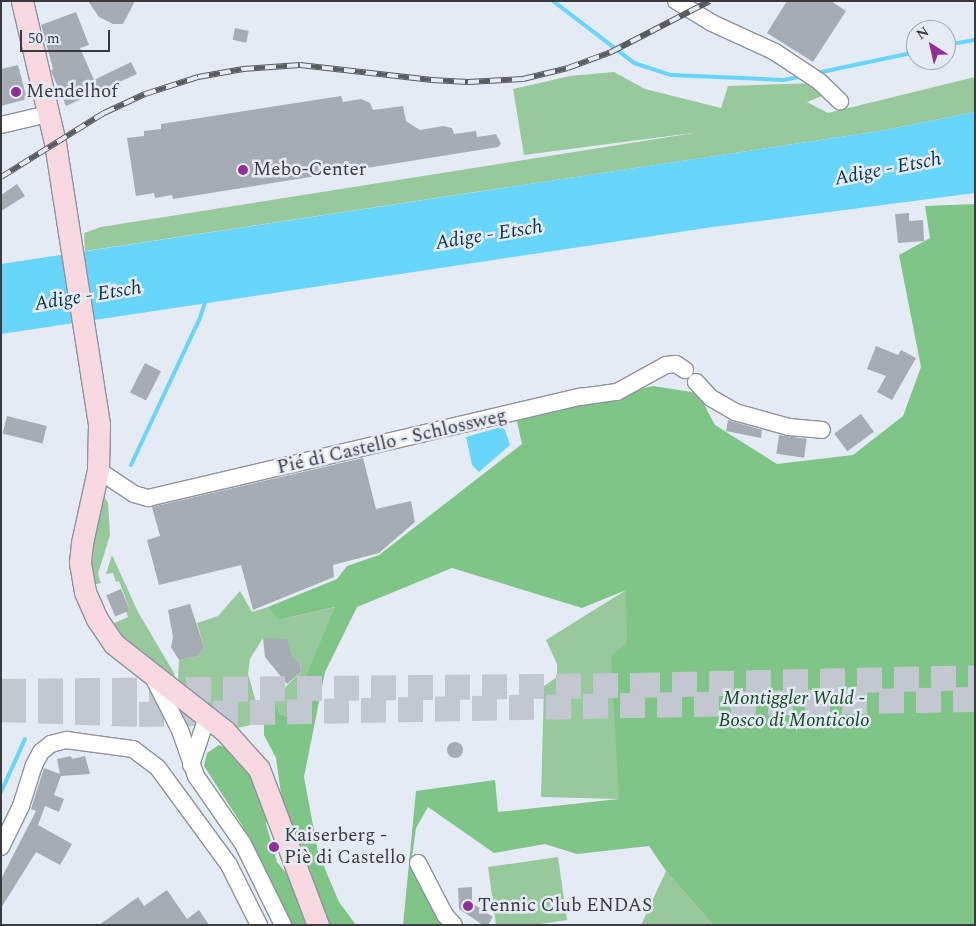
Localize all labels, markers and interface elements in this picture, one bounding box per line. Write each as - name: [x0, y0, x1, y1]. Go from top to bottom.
- scale bar: [22, 20, 112, 52]
- north arrow: [906, 20, 956, 70]
- text: N: [912, 21, 933, 45]
- text: 50 m: [28, 27, 60, 50]
- place label: Mendelhof: [26, 81, 118, 103]
- marker: Mendelhof: [10, 86, 22, 98]
- water label: Adige - Etsch: [833, 147, 943, 191]
- place label: Mebo-Center: [253, 159, 366, 181]
- marker: Mebo-Center: [237, 164, 249, 176]
- water label: Adige - Etsch: [434, 215, 544, 255]
- water label: Adige - Etsch: [33, 276, 143, 316]
- street label: Pié di Castello - Schlossweg: [275, 404, 509, 480]
- park label: Montiggler Wald - Bosco di Monticolo: [718, 688, 870, 732]
- place label: Kaiserberg - Piè di Castello: [284, 825, 406, 869]
- marker: Kaiserberg - Piè di Castello: [268, 841, 280, 853]
- place label: Tennic Club ENDAS: [478, 895, 652, 917]
- marker: Tennic Club ENDAS: [462, 900, 474, 912]

